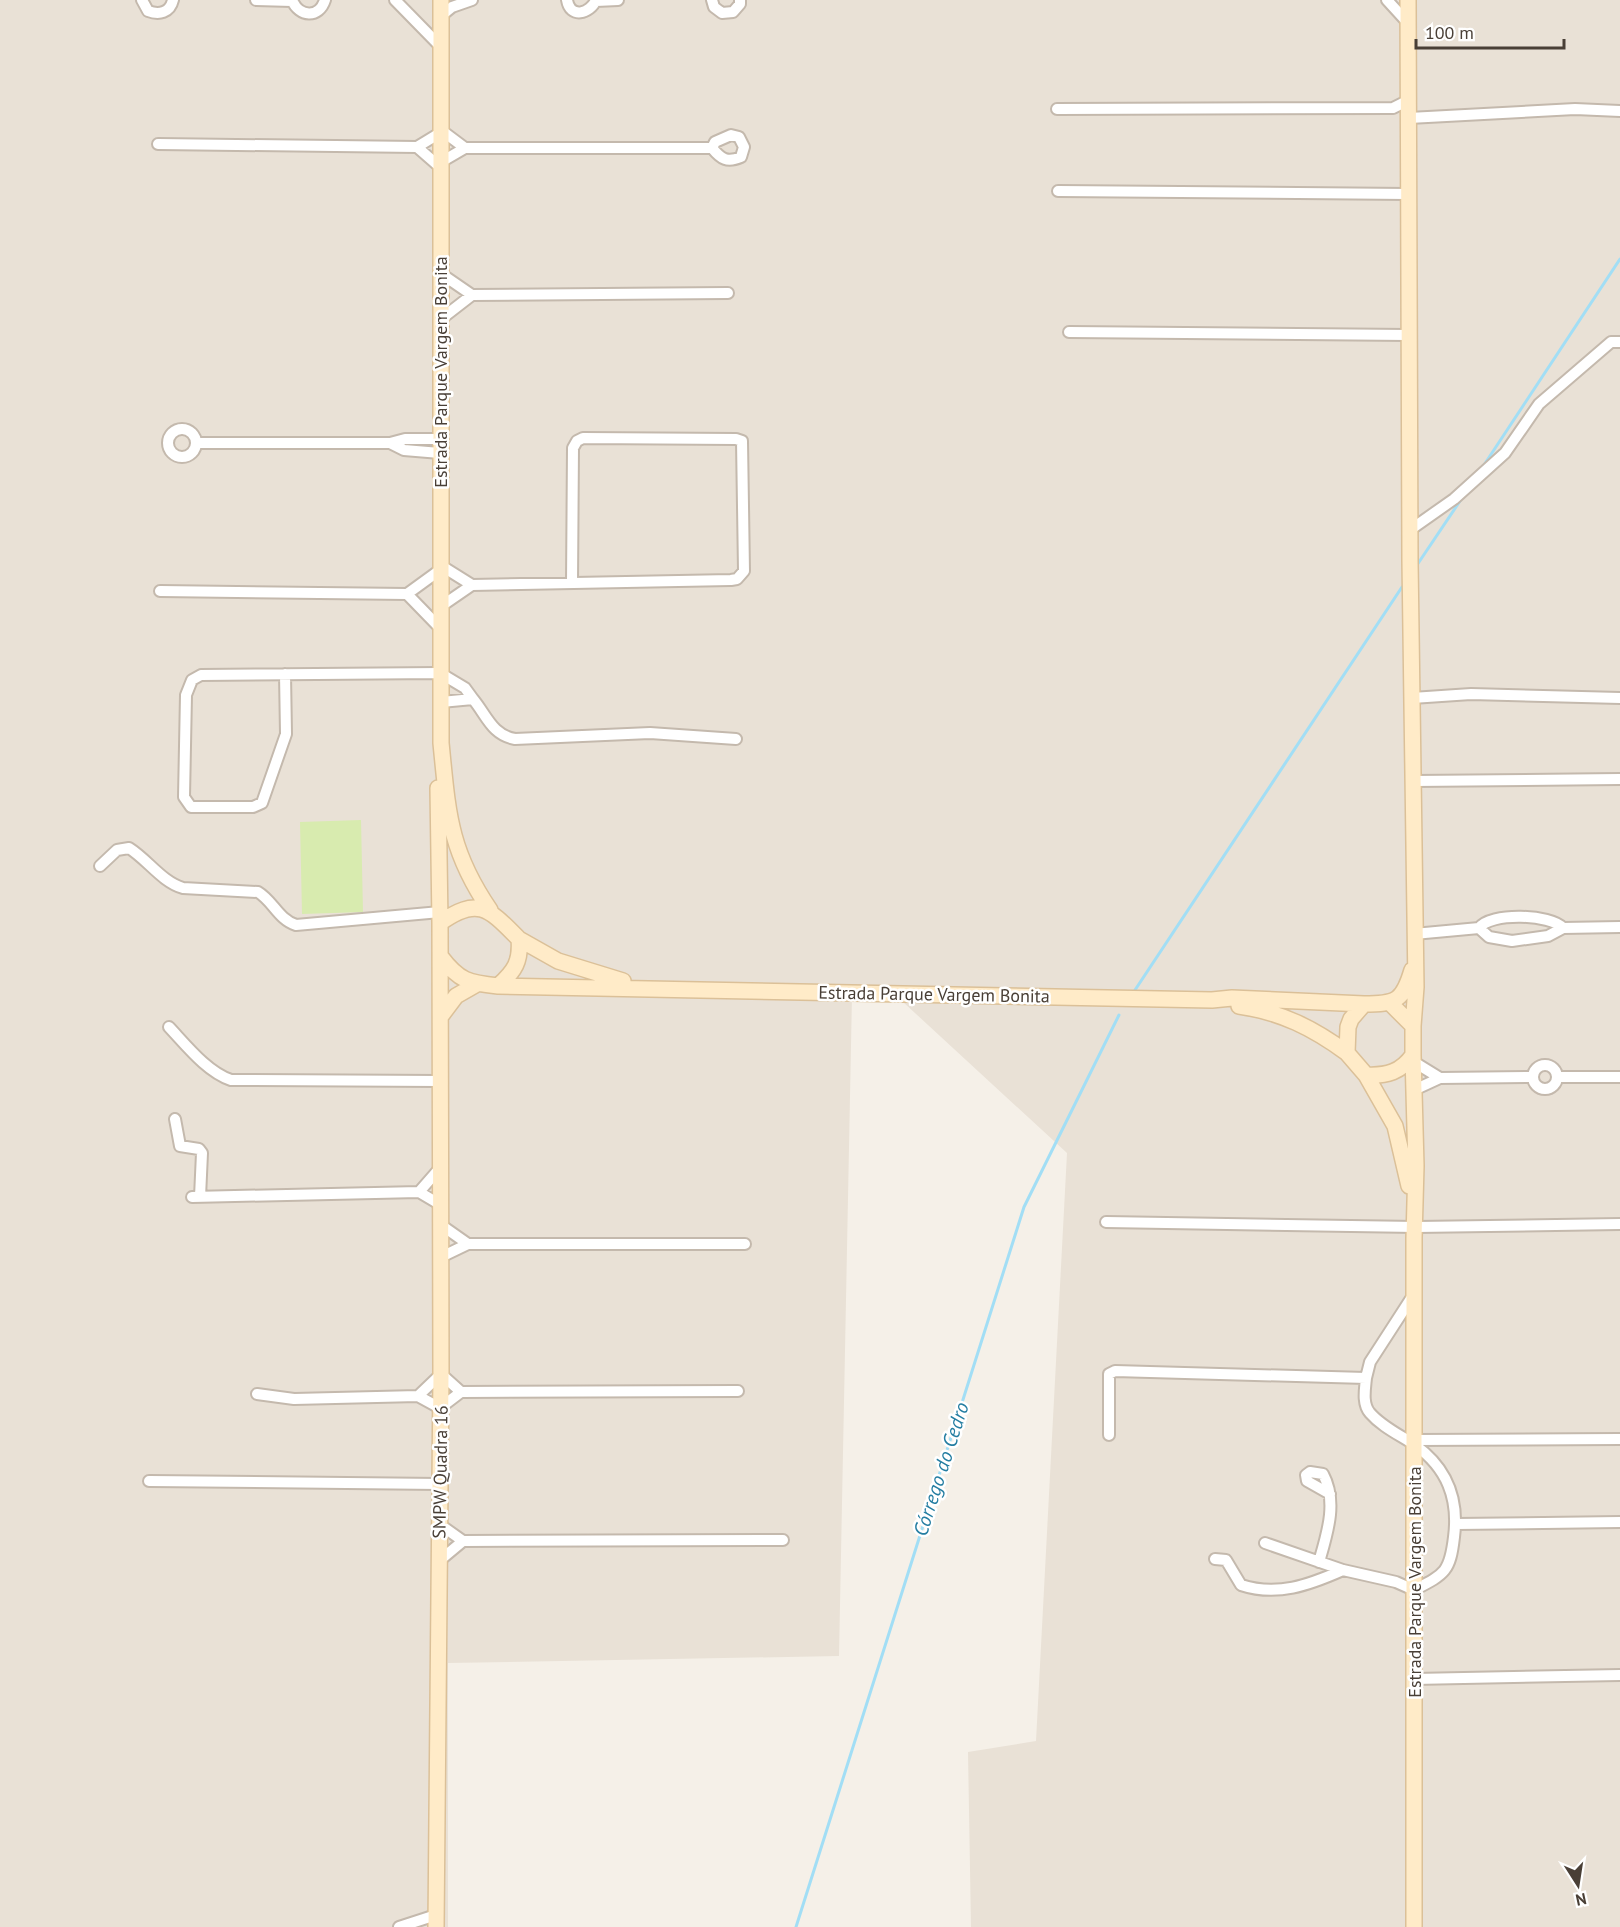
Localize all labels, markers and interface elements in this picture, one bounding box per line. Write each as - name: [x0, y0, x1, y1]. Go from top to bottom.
- scale bar: [1416, 12, 1564, 50]
- text: 100 m: [1425, 21, 1474, 44]
- street label: Estrada Parque Vargem Bonita: [429, 256, 452, 488]
- street label: Estrada Parque Vargem Bonita: [818, 980, 1050, 1008]
- water label: Córrego do Cedro: [907, 1399, 975, 1539]
- street label: SMPW Quadra 16: [427, 1405, 453, 1539]
- street label: Estrada Parque Vargem Bonita: [1403, 1466, 1426, 1698]
- north arrow: [1548, 1855, 1608, 1915]
- text: N: [1574, 1889, 1588, 1911]

